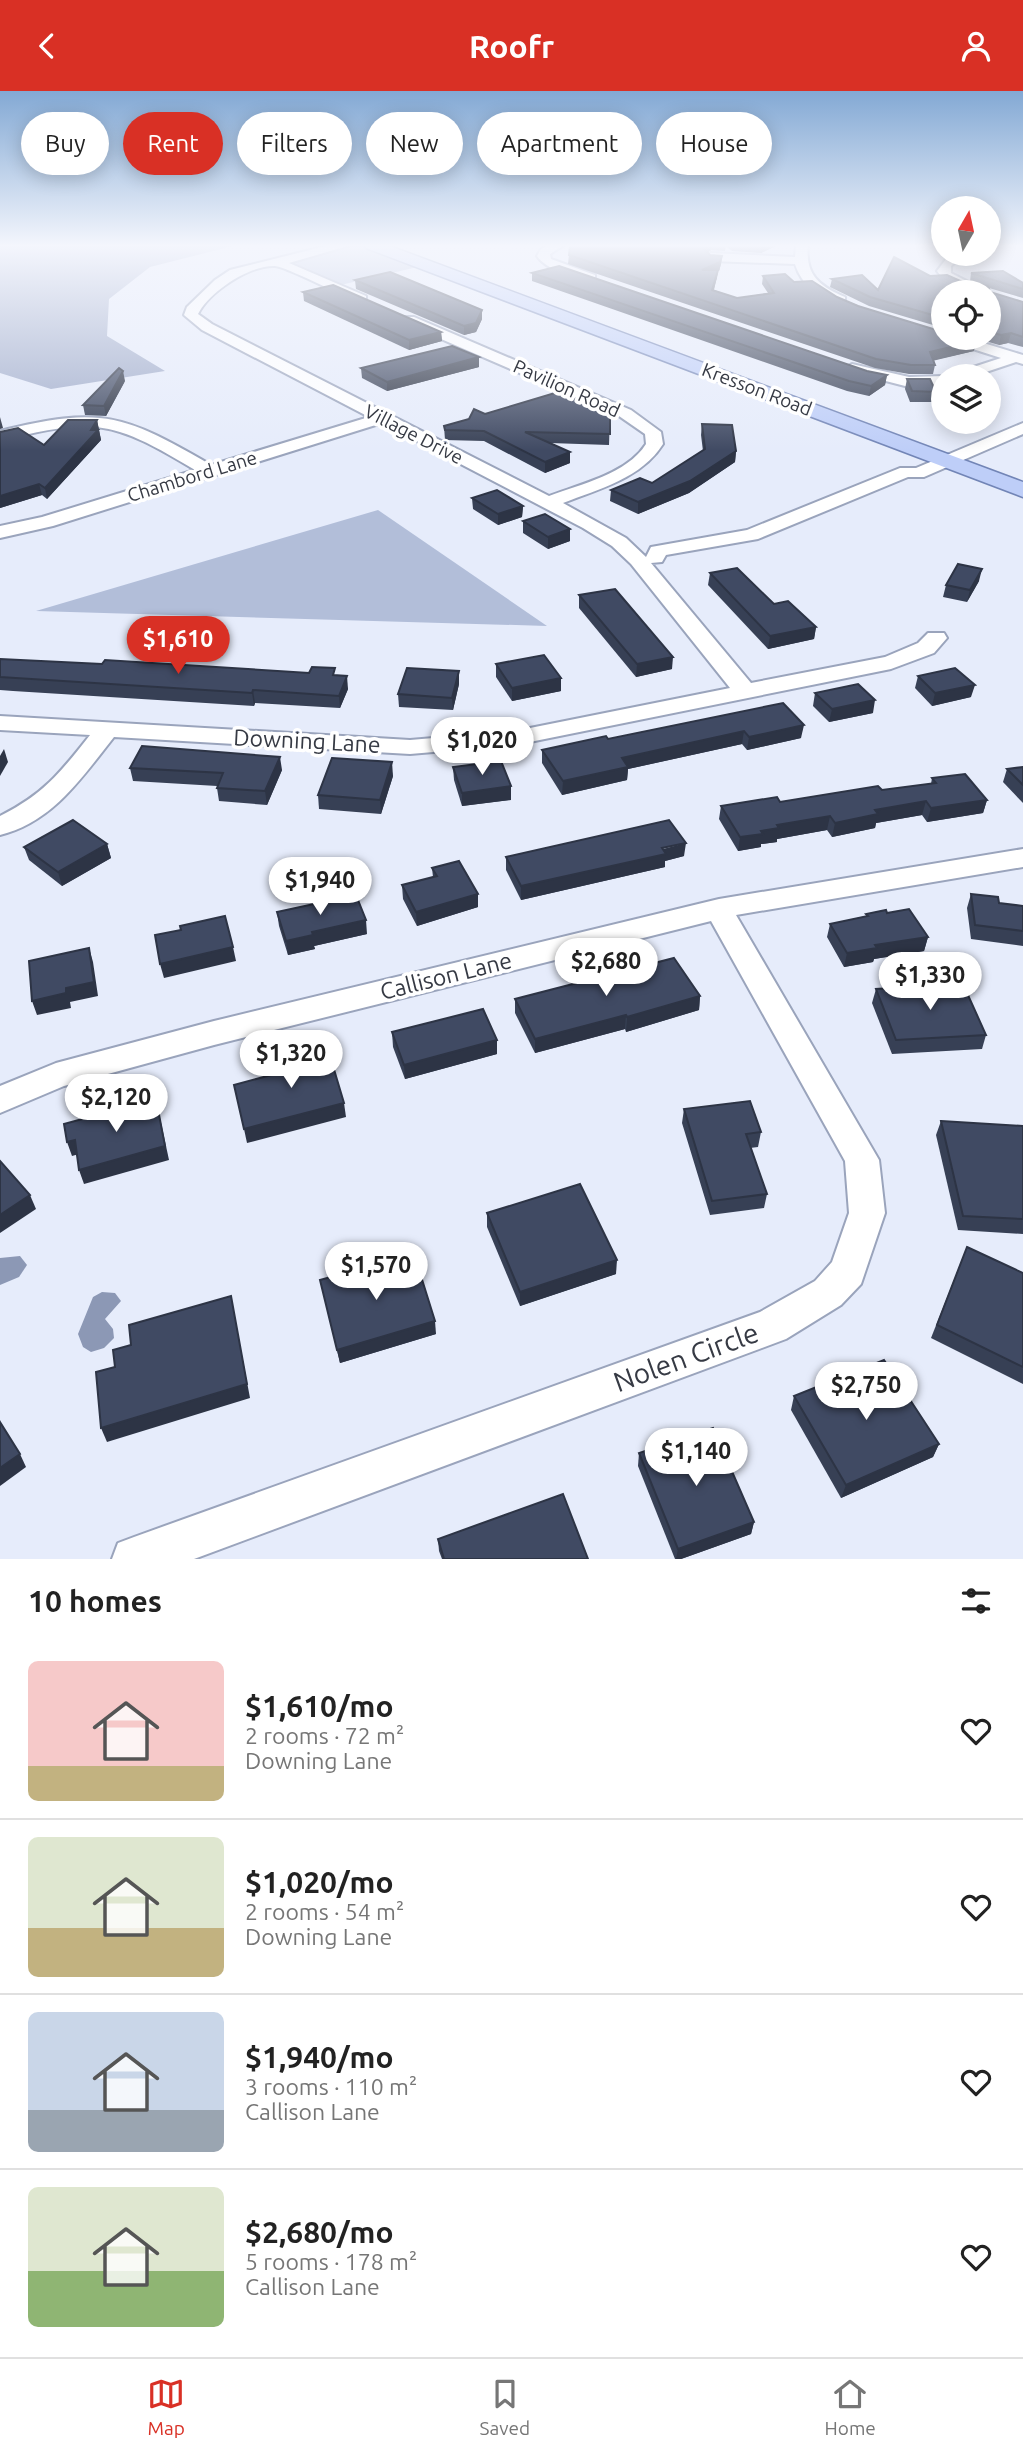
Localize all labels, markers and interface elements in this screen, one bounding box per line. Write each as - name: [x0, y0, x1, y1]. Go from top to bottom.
- icon: back: [28, 27, 66, 65]
- icon: person: [957, 27, 995, 65]
- text: Roofr: [469, 28, 554, 64]
- chip: Buy: [21, 112, 109, 175]
- chip: Rent: [123, 112, 223, 175]
- chip: Filters: [237, 112, 352, 175]
- chip: New: [366, 112, 463, 175]
- chip: Apartment: [477, 112, 642, 175]
- chip: House: [656, 112, 772, 175]
- north arrow: [931, 196, 1001, 266]
- map controls: [931, 196, 1001, 434]
- button: locate: [931, 280, 1001, 350]
- street label: Pavilion Road: [510, 355, 624, 421]
- street label: Kresson Road: [699, 358, 815, 420]
- button: layers: [931, 364, 1001, 434]
- street label: Village Drive: [361, 400, 467, 468]
- street label: Chambord Lane: [125, 446, 259, 506]
- pin: $1,610: [121, 617, 235, 676]
- text: $1,610: [143, 626, 213, 651]
- pin: $1,020: [425, 717, 539, 777]
- street label: Downing Lane: [233, 724, 381, 757]
- text: $1,020: [447, 727, 517, 752]
- pin: $1,940: [263, 857, 377, 917]
- text: $1,940: [285, 867, 355, 892]
- pin: $2,680: [549, 939, 663, 998]
- street label: Callison Lane: [377, 947, 514, 1004]
- text: $2,680: [571, 948, 641, 973]
- pin: $1,330: [873, 953, 987, 1012]
- text: $1,330: [895, 962, 965, 987]
- pin: $1,320: [234, 1031, 348, 1090]
- text: $1,320: [256, 1040, 326, 1065]
- pin: $2,120: [59, 1075, 173, 1134]
- text: $2,120: [81, 1084, 151, 1109]
- pin: $1,570: [319, 1243, 433, 1302]
- text: $1,570: [341, 1252, 411, 1277]
- street label: Nolen Circle: [609, 1316, 763, 1397]
- pin: $2,750: [809, 1363, 923, 1422]
- text: $2,750: [831, 1372, 901, 1397]
- pin: $1,140: [639, 1429, 753, 1488]
- text: $1,140: [661, 1438, 731, 1463]
- icon: filters: [957, 1582, 995, 1620]
- text: 10 homes: [28, 1584, 162, 1618]
- icon: home: [84, 1689, 168, 1773]
- text: $1,610/mo: [245, 1689, 394, 1723]
- icon: heart: [957, 1712, 995, 1750]
- text: 2 rooms · 72 m²: [245, 1723, 404, 1748]
- text: Downing Lane: [245, 1748, 392, 1773]
- icon: home: [84, 1865, 168, 1949]
- text: $1,020/mo: [245, 1865, 394, 1899]
- icon: heart: [957, 1888, 995, 1926]
- text: 2 rooms · 54 m²: [245, 1899, 404, 1924]
- text: Downing Lane: [245, 1924, 392, 1949]
- icon: home: [84, 2040, 168, 2124]
- text: $1,940/mo: [245, 2040, 394, 2074]
- icon: heart: [957, 2063, 995, 2101]
- text: 3 rooms · 110 m²: [245, 2074, 417, 2099]
- text: Callison Lane: [245, 2099, 380, 2124]
- icon: home: [84, 2215, 168, 2299]
- text: $2,680/mo: [245, 2215, 394, 2249]
- icon: heart: [957, 2238, 995, 2276]
- text: 5 rooms · 178 m²: [245, 2249, 417, 2274]
- text: Callison Lane: [245, 2274, 380, 2299]
- tab: Map: [147, 2375, 185, 2439]
- tab: Saved: [480, 2375, 530, 2439]
- tab: Home: [825, 2375, 876, 2439]

